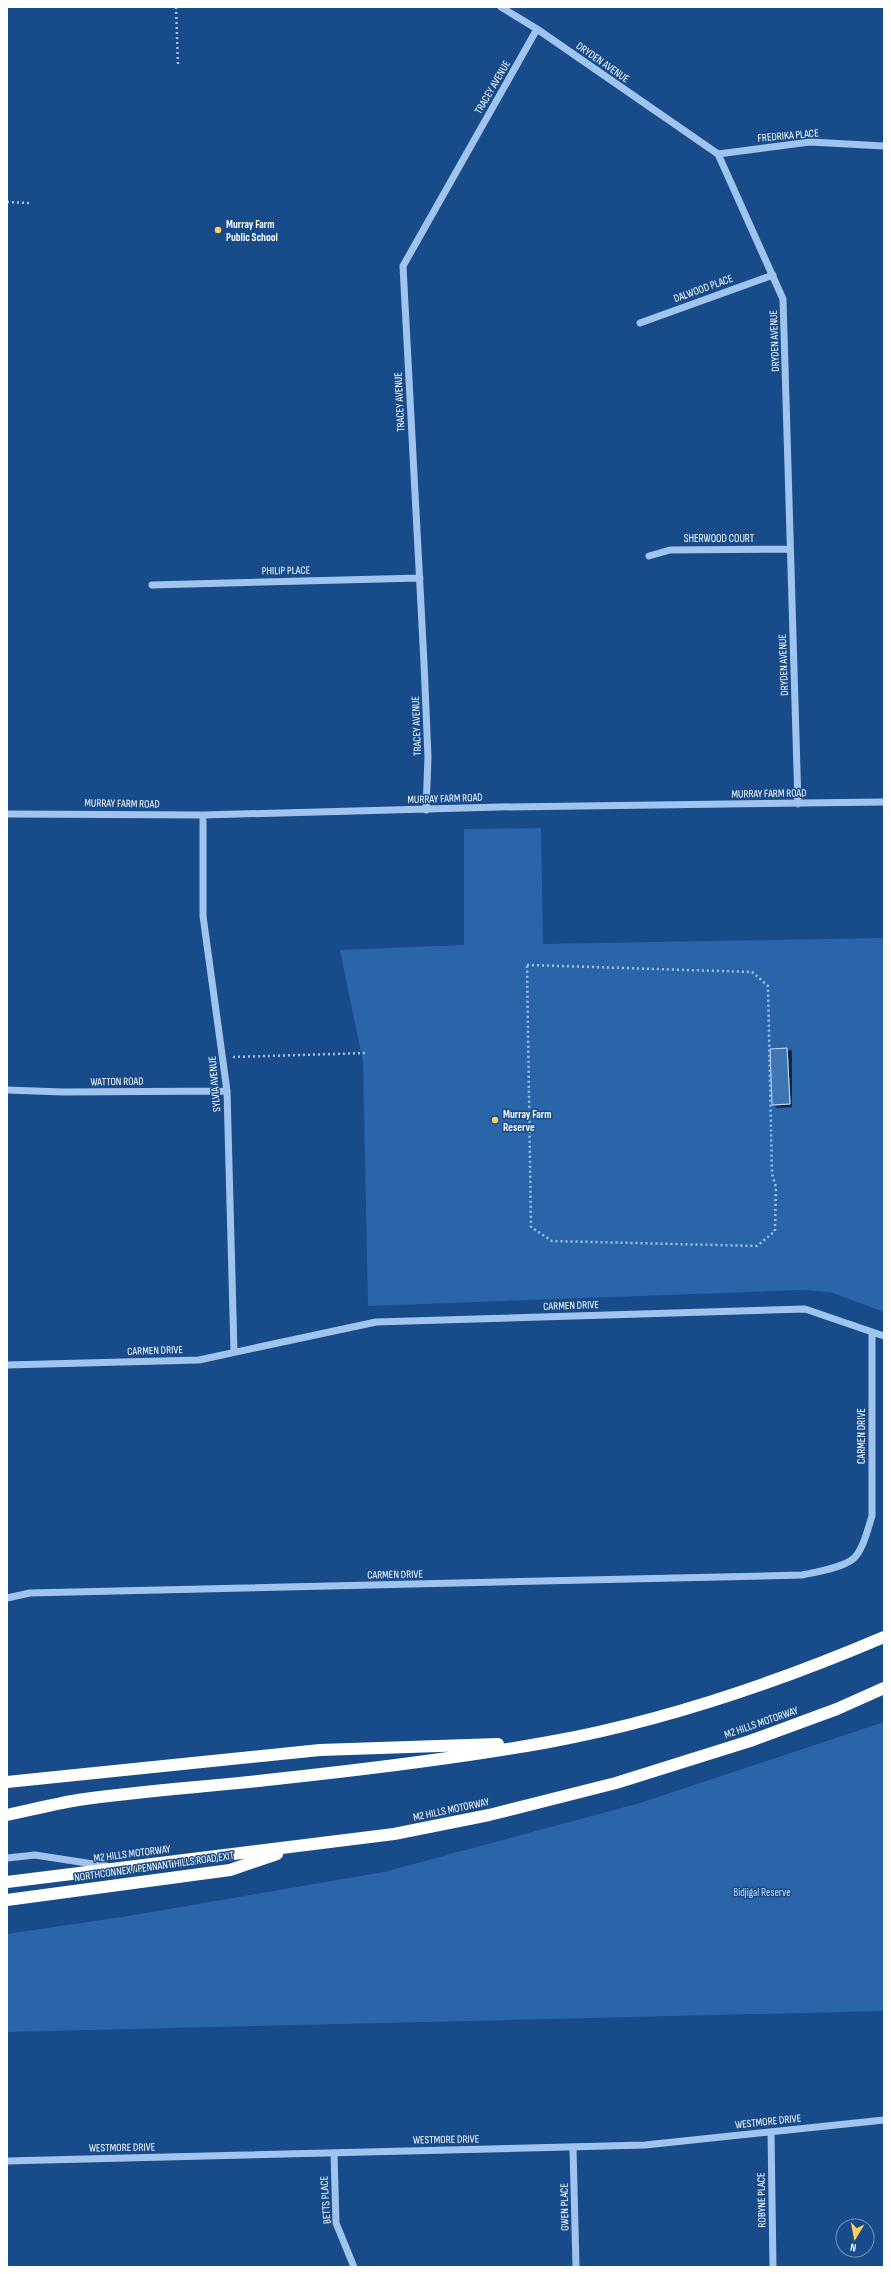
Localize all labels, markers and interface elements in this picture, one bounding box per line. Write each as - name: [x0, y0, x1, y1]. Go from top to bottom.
- street label: DRYDEN AVENUE: [574, 39, 632, 85]
- street label: TRACEY AVENUE: [472, 58, 513, 116]
- street label: FREDRIKA PLACE: [757, 126, 819, 145]
- place label: Murray Farm Public School: [226, 218, 278, 244]
- marker: Murray Farm Public School: [213, 225, 223, 235]
- street label: DALWOOD PLACE: [672, 272, 735, 305]
- street label: DRYDEN AVENUE: [767, 310, 782, 372]
- street label: TRACEY AVENUE: [391, 372, 408, 432]
- street label: SHERWOOD COURT: [684, 532, 755, 545]
- street label: PHILIP PLACE: [262, 564, 310, 577]
- street label: DRYDEN AVENUE: [776, 634, 791, 696]
- street label: TRACEY AVENUE: [409, 696, 424, 756]
- street label: MURRAY FARM ROAD: [731, 786, 807, 801]
- street label: MURRAY FARM ROAD: [407, 791, 483, 806]
- street label: MURRAY FARM ROAD: [84, 796, 160, 811]
- street label: SYLVIA AVENUE: [206, 1056, 223, 1112]
- street label: WATTON ROAD: [90, 1075, 144, 1088]
- place label: Murray Farm Reserve: [503, 1108, 552, 1134]
- marker: Murray Farm Reserve: [490, 1115, 500, 1125]
- street label: CARMEN DRIVE: [543, 1298, 599, 1313]
- street label: CARMEN DRIVE: [127, 1343, 183, 1358]
- street label: CARMEN DRIVE: [855, 1408, 868, 1464]
- street label: CARMEN DRIVE: [367, 1568, 423, 1581]
- street label: M2 HILLS MOTORWAY: [722, 1704, 800, 1741]
- street label: M2 HILLS MOTORWAY: [412, 1795, 491, 1824]
- street label: M2 HILLS MOTORWAY: [93, 1842, 172, 1865]
- street label: NORTHCONNEX / PENNANT HILLS ROAD EXIT: [73, 1849, 235, 1884]
- park label: Bidjigal Reserve: [733, 1886, 791, 1899]
- street label: WESTMORE DRIVE: [734, 2112, 802, 2131]
- street label: WESTMORE DRIVE: [413, 2132, 479, 2147]
- street label: WESTMORE DRIVE: [89, 2140, 155, 2155]
- street label: ROBYNE PLACE: [755, 2172, 768, 2228]
- street label: BETTS PLACE: [317, 2176, 334, 2224]
- street label: GWEN PLACE: [558, 2183, 571, 2231]
- north arrow: [835, 2218, 875, 2258]
- text: N: [849, 2240, 857, 2254]

